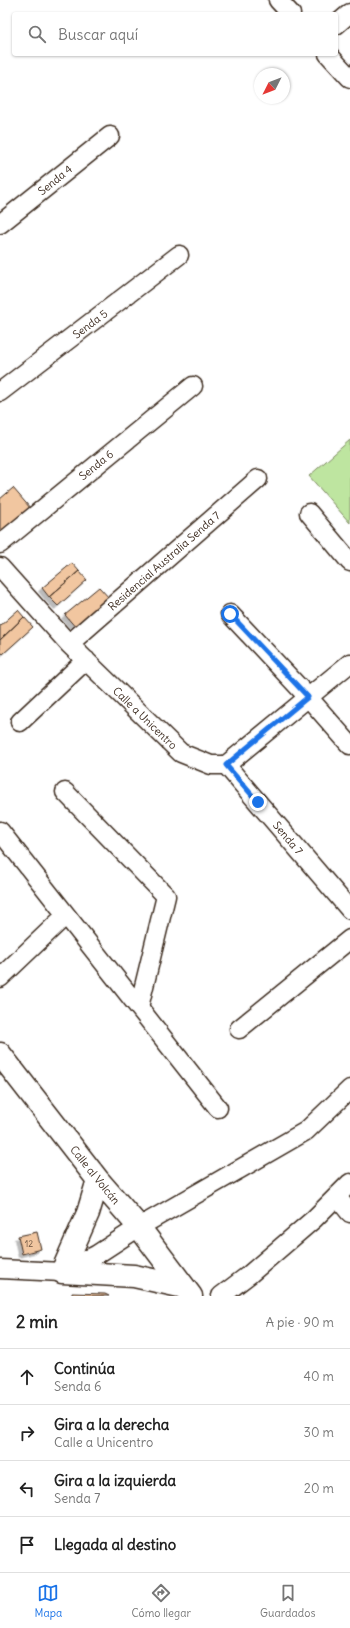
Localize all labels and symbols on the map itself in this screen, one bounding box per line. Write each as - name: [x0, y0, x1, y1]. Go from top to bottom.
- north arrow: [254, 68, 290, 104]
- street label: Senda 4: [35, 162, 75, 198]
- street label: Senda 5: [70, 306, 110, 342]
- street label: Senda 6: [76, 447, 116, 483]
- street label: Residencial Australia Senda 7: [105, 508, 223, 614]
- route start: [221, 605, 239, 623]
- street label: Calle a Unicentro: [110, 684, 180, 752]
- route end: [249, 793, 267, 811]
- street label: Senda 7: [270, 818, 306, 858]
- street label: Calle al Volcán: [67, 1143, 123, 1207]
- house number: 12: [25, 1238, 33, 1249]

